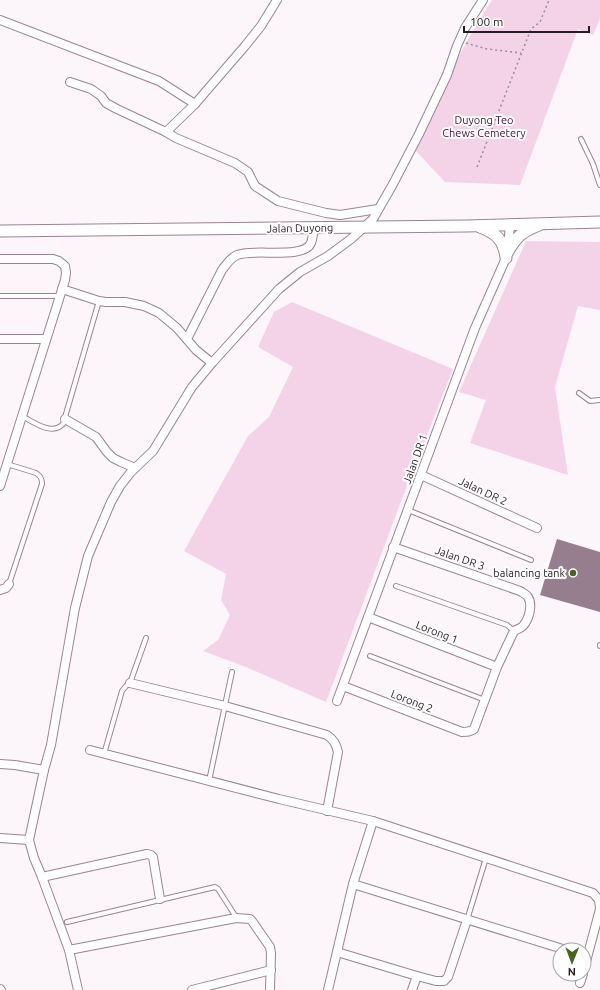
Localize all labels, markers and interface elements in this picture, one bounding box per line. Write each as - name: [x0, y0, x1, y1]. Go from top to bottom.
- scale bar: [464, 8, 589, 34]
- text: 100 m: [470, 15, 503, 28]
- park label: Duyong Teo Chews Cemetery: [442, 114, 526, 139]
- street label: Jalan Duyong: [267, 221, 333, 235]
- street label: Jalan DR 1: [401, 433, 429, 485]
- street label: Jalan DR 2: [457, 475, 509, 507]
- street label: Jalan DR 3: [434, 544, 486, 572]
- place label: balancing tank: [493, 567, 565, 579]
- marker: balancing tank: [568, 568, 578, 578]
- street label: Lorong 1: [414, 619, 460, 645]
- street label: Lorong 2: [389, 688, 435, 714]
- north arrow: [552, 942, 592, 982]
- text: N: [568, 966, 576, 978]

